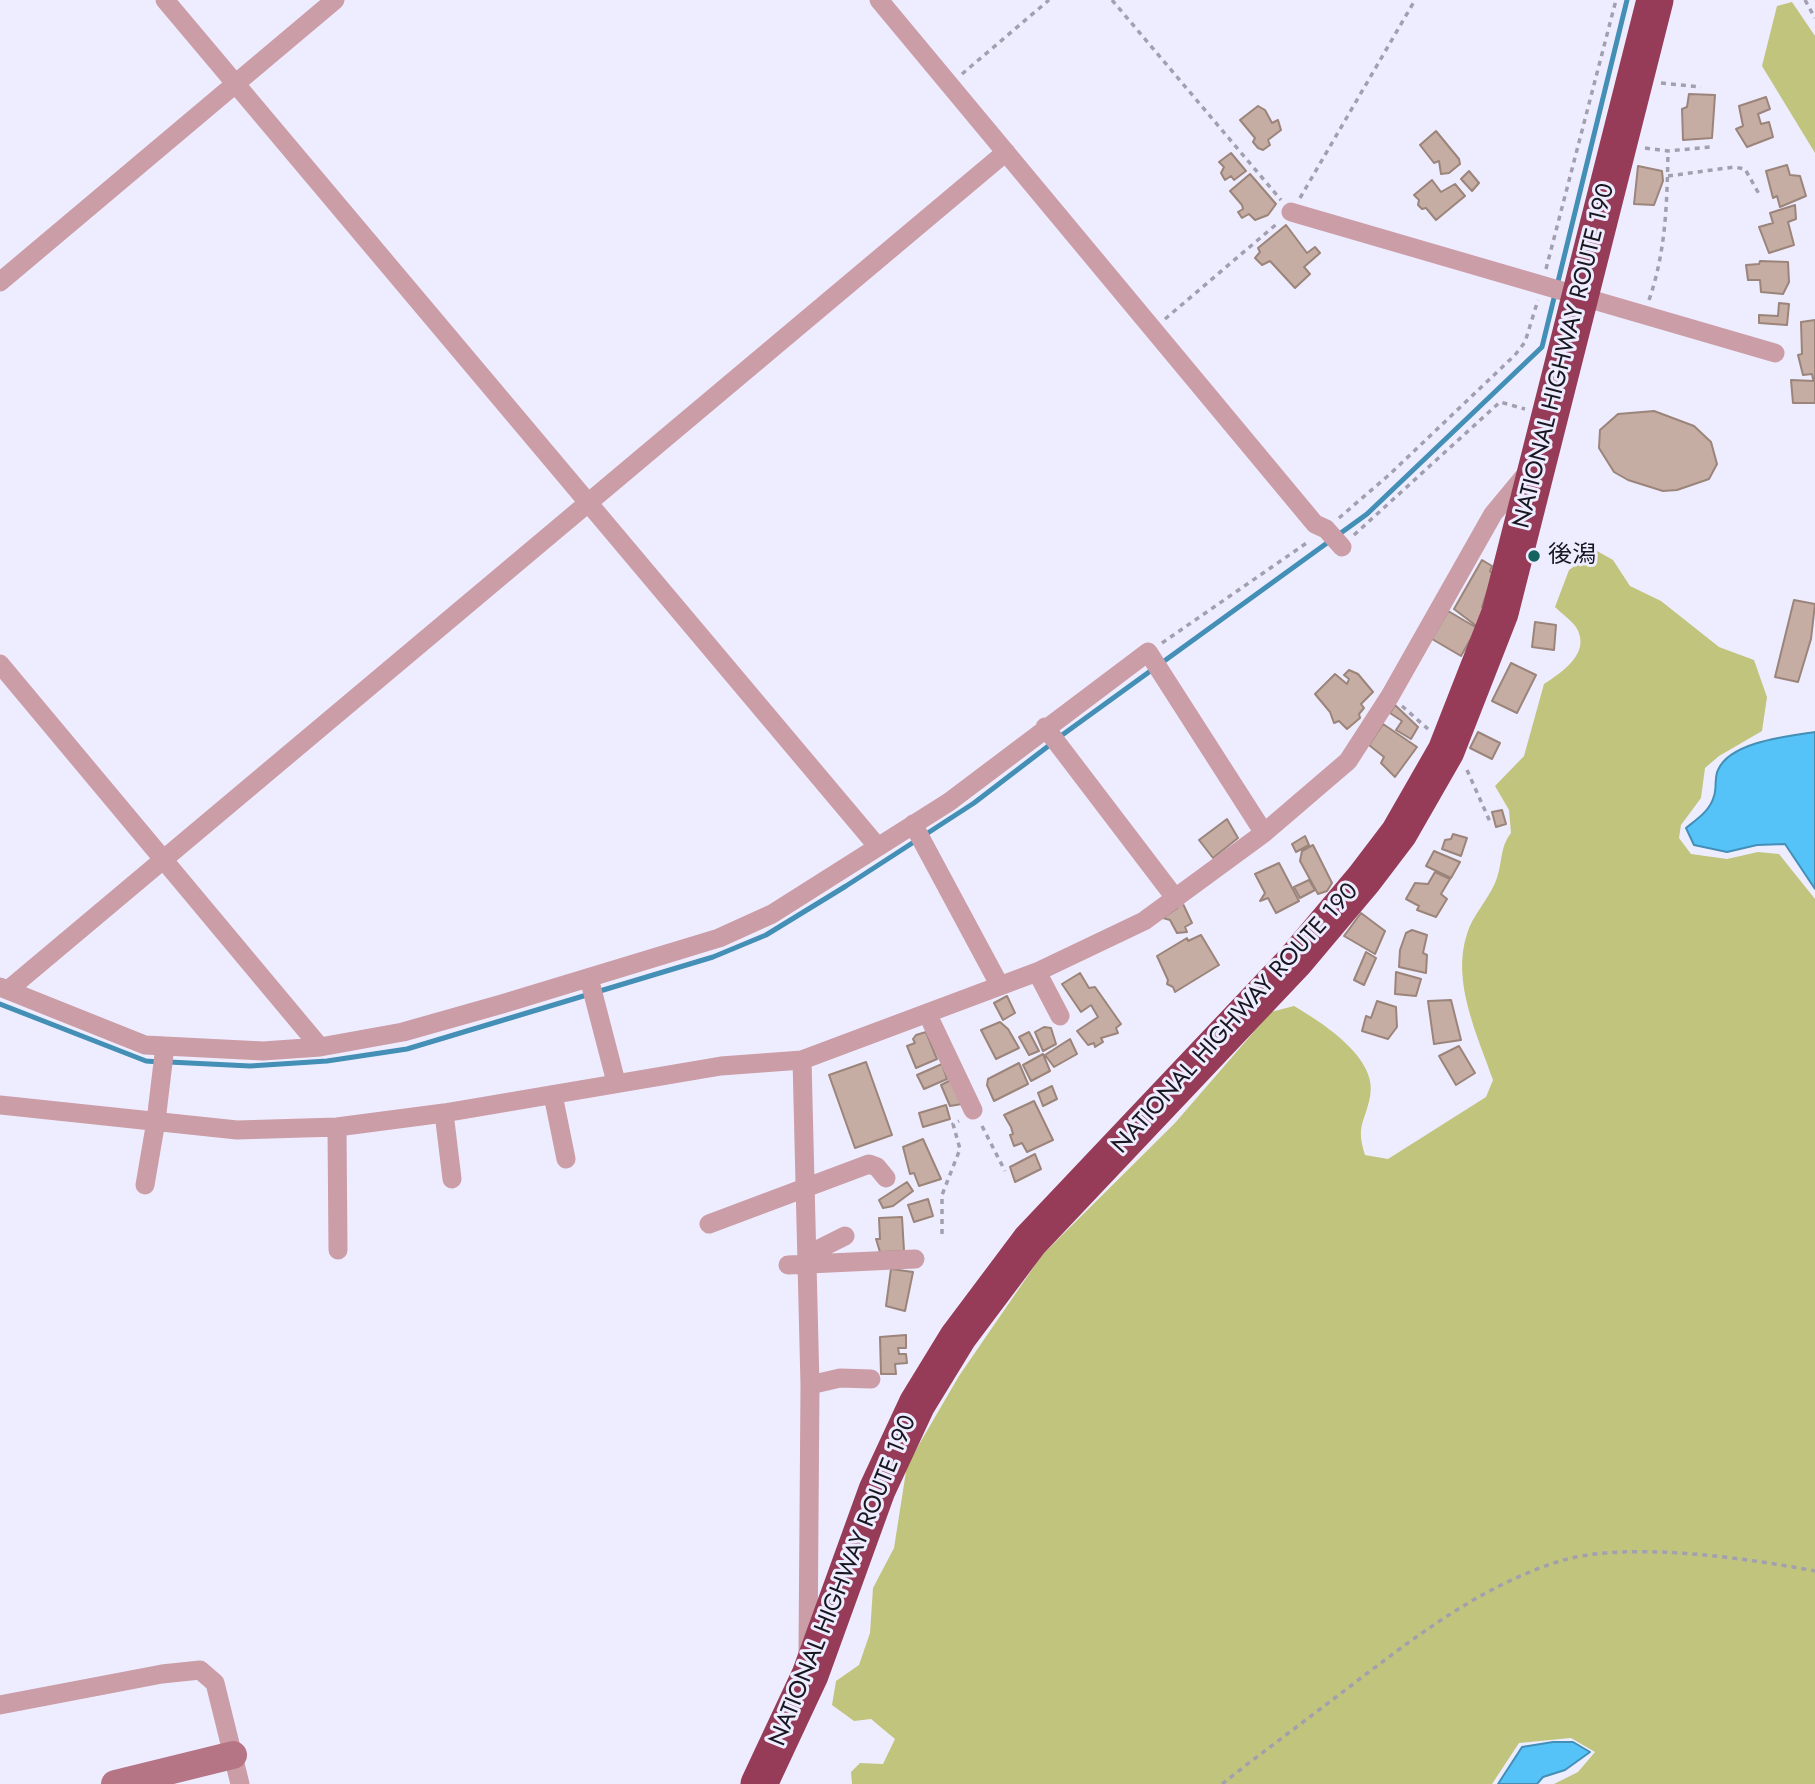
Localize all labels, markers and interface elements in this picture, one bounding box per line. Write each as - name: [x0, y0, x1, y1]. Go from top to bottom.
- street label: NATIONAL HIGHWAY ROUTE 190: [1508, 181, 1622, 531]
- place label: 後潟: [1548, 542, 1596, 570]
- marker: 後潟: [1526, 548, 1542, 564]
- street label: NATIONAL HIGHWAY ROUTE 190: [1107, 878, 1365, 1160]
- street label: NATIONAL HIGHWAY ROUTE 190: [764, 1411, 924, 1751]

